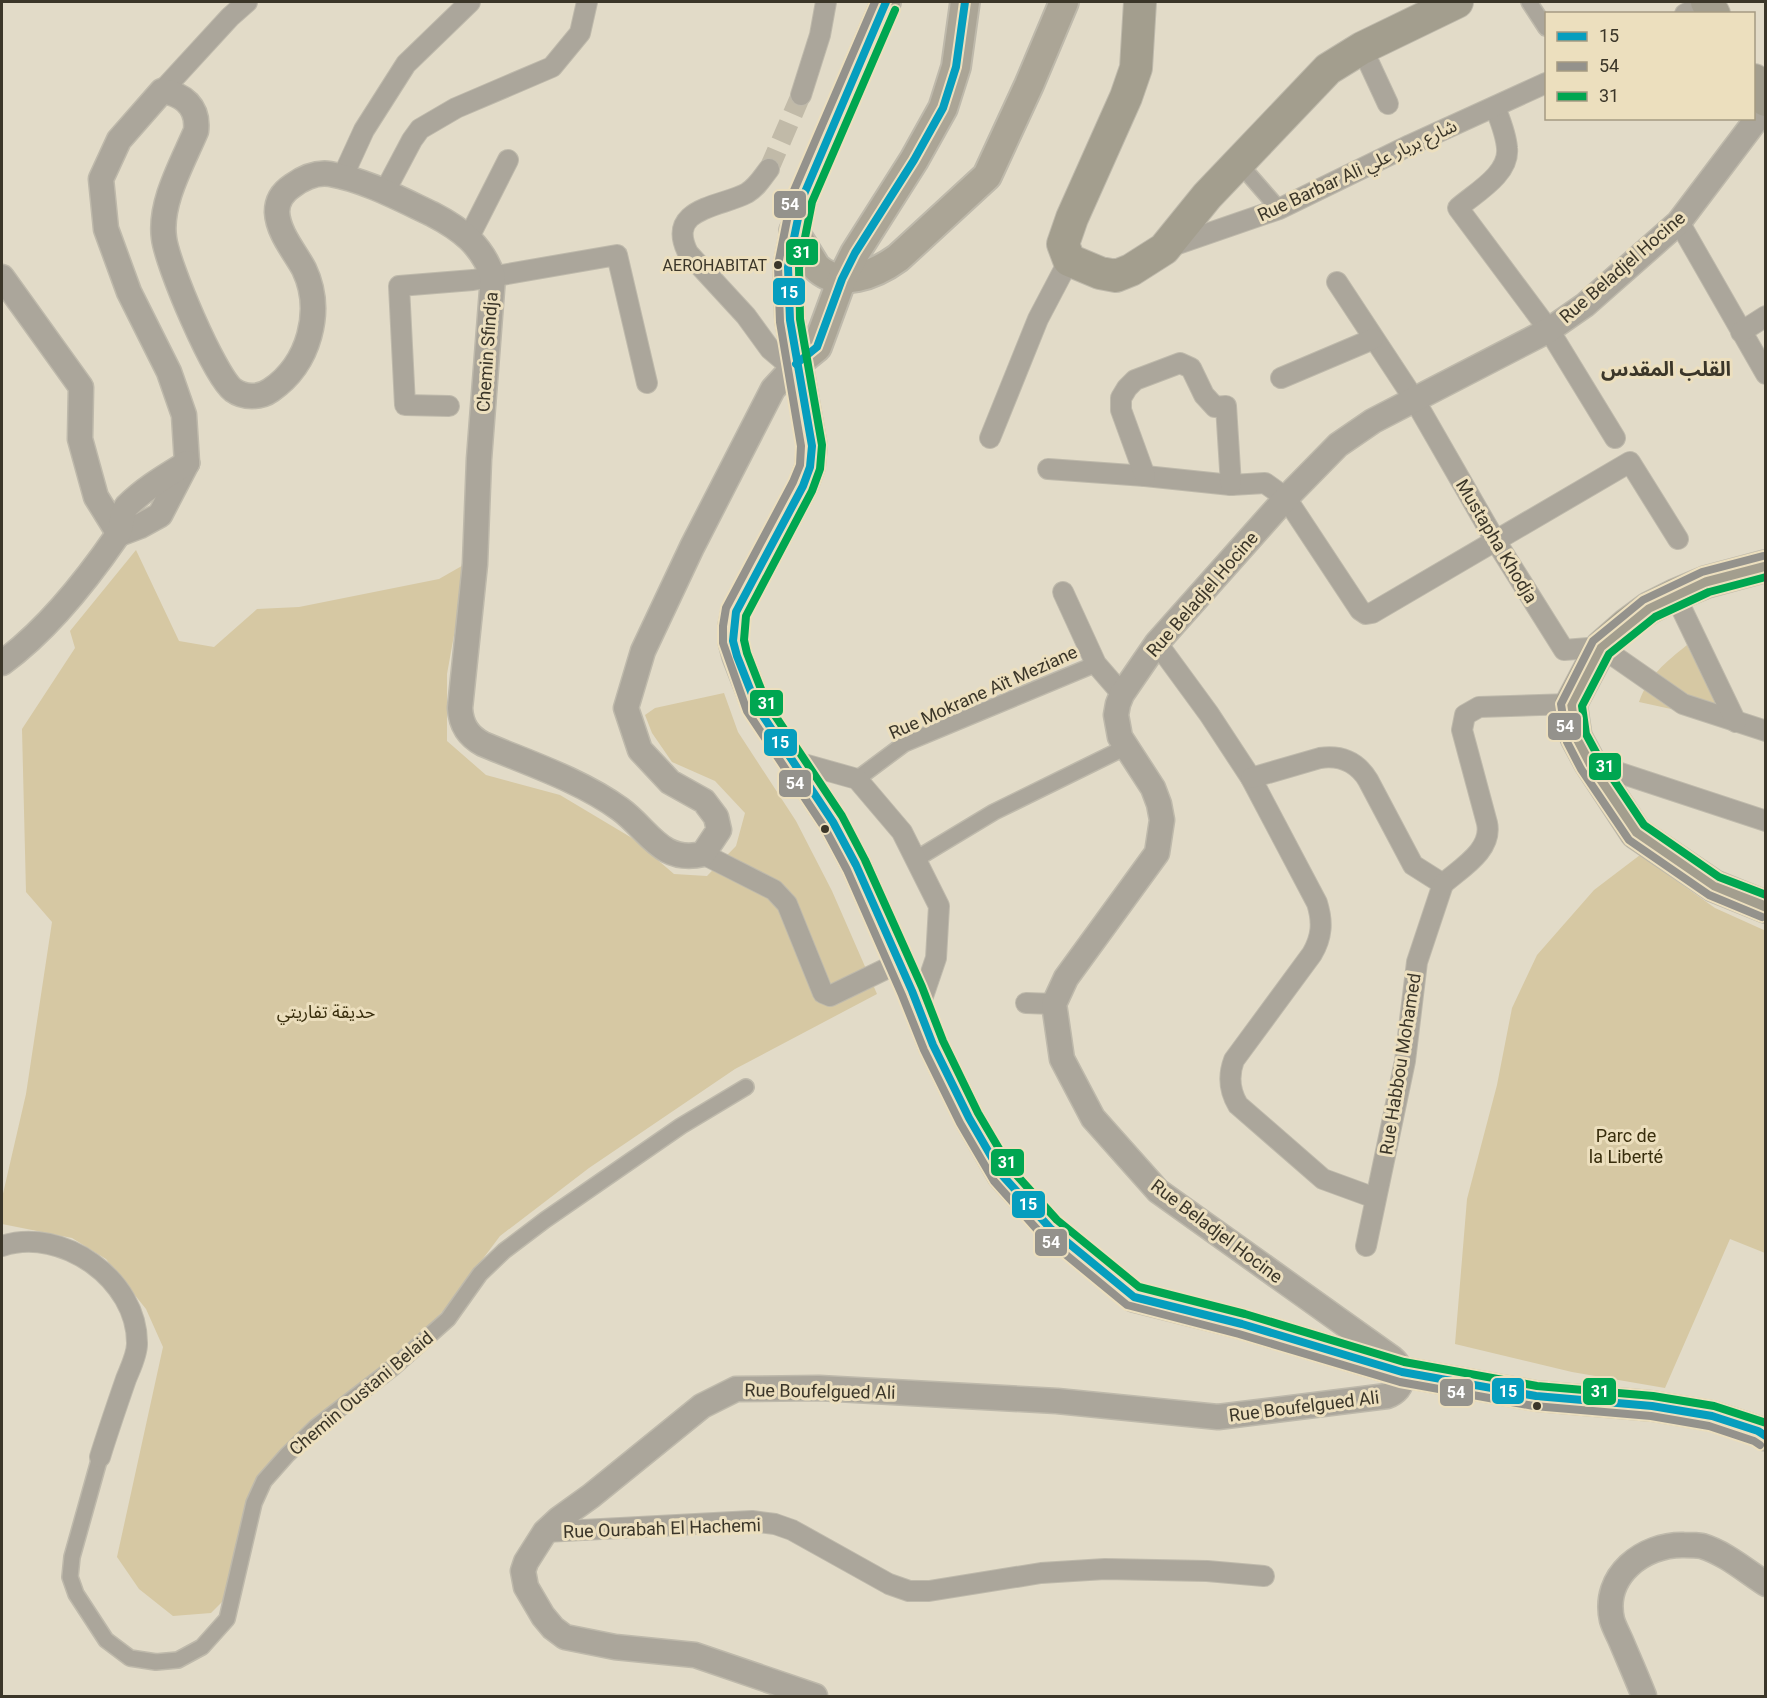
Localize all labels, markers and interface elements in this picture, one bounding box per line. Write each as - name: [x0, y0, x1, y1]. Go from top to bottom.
- legend: [1545, 12, 1755, 120]
- text: 15: [1599, 25, 1619, 46]
- text: 54: [1599, 55, 1619, 76]
- text: 31: [1599, 85, 1619, 106]
- street label: Rue Barbar Ali شارع بربار علي: [1254, 115, 1462, 229]
- line badge: 54: [773, 190, 807, 219]
- text: 54: [781, 195, 799, 214]
- street label: Rue Beladjel Hocine: [1555, 207, 1689, 327]
- line badge: 31: [785, 238, 819, 266]
- text: 31: [793, 243, 811, 262]
- place label: AEROHABITAT: [663, 256, 767, 275]
- marker: AEROHABITAT: [772, 259, 784, 271]
- line badge: 15: [772, 277, 806, 306]
- text: 15: [780, 283, 798, 302]
- street label: Chemin Sfindja: [472, 291, 502, 413]
- district label: القلب المقدس: [1601, 357, 1731, 381]
- street label: Mustapha Khodja: [1452, 475, 1542, 607]
- street label: Rue Beladjel Hocine: [1142, 527, 1262, 661]
- street label: Rue Mokrane Aït Meziane: [886, 641, 1080, 743]
- line badge: 31: [749, 689, 784, 717]
- text: 31: [758, 694, 776, 713]
- line badge: 54: [1547, 712, 1582, 741]
- text: 54: [1556, 717, 1574, 736]
- line badge: 15: [763, 728, 798, 757]
- text: 15: [771, 733, 789, 752]
- line badge: 31: [1588, 752, 1622, 781]
- text: 31: [1596, 757, 1614, 776]
- line badge: 54: [778, 769, 812, 798]
- text: 54: [786, 774, 804, 793]
- unlabelled marker: [819, 823, 831, 835]
- street label: Rue Habbou Mohamed: [1375, 972, 1425, 1156]
- park label: حديقة تفاريتي: [277, 1001, 375, 1025]
- park label: Parc de la Liberté: [1589, 1125, 1663, 1167]
- line badge: 31: [990, 1148, 1025, 1177]
- text: 31: [998, 1153, 1016, 1172]
- street label: Rue Beladjel Hocine: [1147, 1175, 1287, 1287]
- line badge: 15: [1011, 1190, 1046, 1219]
- text: 15: [1019, 1195, 1037, 1214]
- line badge: 54: [1034, 1228, 1068, 1257]
- text: 54: [1042, 1233, 1060, 1252]
- street label: Chemin Oustani Belaid: [285, 1327, 437, 1459]
- line badge: 15: [1491, 1377, 1525, 1405]
- line badge: 31: [1582, 1377, 1617, 1406]
- line badge: 54: [1439, 1378, 1474, 1407]
- street label: Rue Boufelgued Ali: [744, 1379, 896, 1403]
- text: 15: [1499, 1382, 1517, 1401]
- text: 31: [1591, 1382, 1609, 1401]
- text: 54: [1447, 1383, 1465, 1402]
- street label: Rue Boufelgued Ali: [1228, 1386, 1380, 1426]
- unlabelled marker: [1531, 1400, 1543, 1412]
- street label: Rue Ourabah El Hachemi: [563, 1514, 761, 1542]

